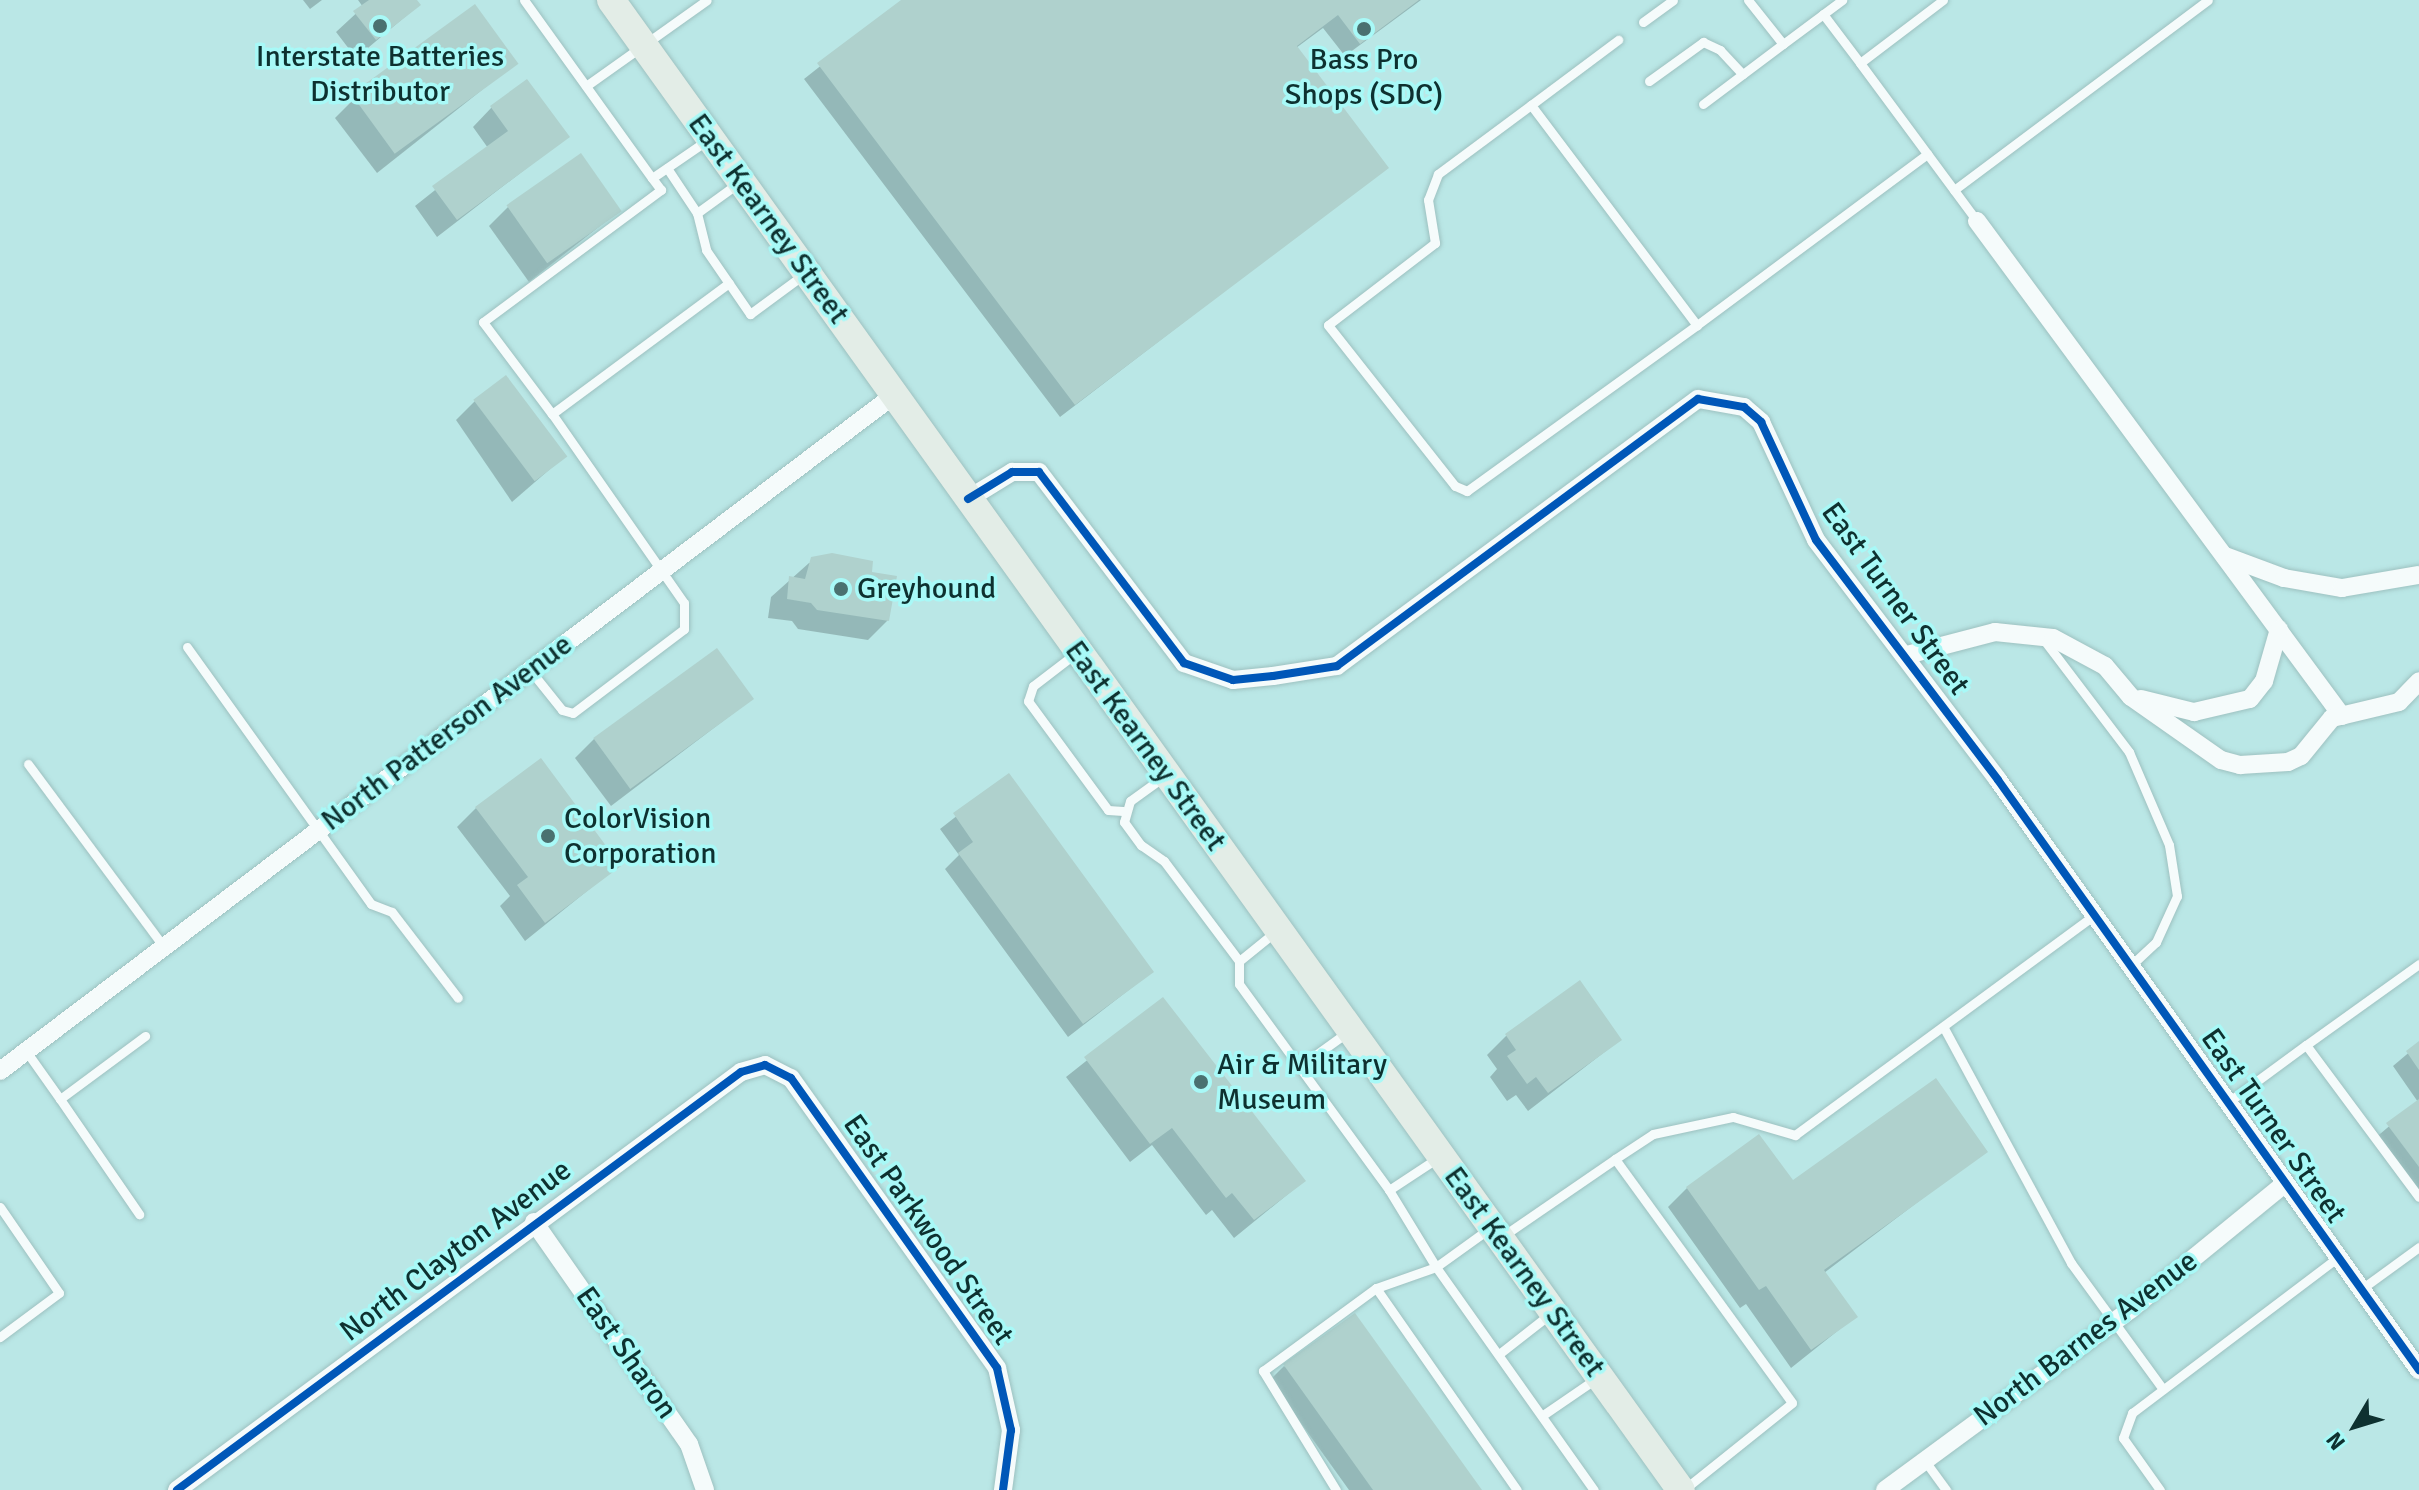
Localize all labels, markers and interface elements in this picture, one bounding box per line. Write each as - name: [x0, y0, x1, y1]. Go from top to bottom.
- marker: Interstate Batteries Distributor: [371, 17, 389, 35]
- marker: Bass Pro Shops (SDC): [1355, 20, 1373, 38]
- place label: Interstate Batteries Distributor: [256, 39, 504, 110]
- place label: Bass Pro Shops (SDC): [1285, 42, 1443, 112]
- street label: East Kearney Street: [680, 107, 856, 331]
- street label: East Turner Street: [1813, 496, 1977, 702]
- place label: Greyhound: [857, 571, 996, 607]
- marker: Greyhound: [832, 580, 850, 598]
- street label: North Patterson Avenue: [315, 627, 579, 839]
- street label: East Kearney Street: [1057, 634, 1233, 858]
- place label: ColorVision Corporation: [564, 801, 717, 872]
- marker: ColorVision Corporation: [539, 827, 557, 845]
- street label: East Turner Street: [2193, 1022, 2353, 1230]
- place label: Air & Military Museum: [1217, 1047, 1387, 1118]
- marker: Air & Military Museum: [1192, 1073, 1210, 1091]
- street label: East Parkwood Street: [835, 1108, 1021, 1352]
- street label: North Clayton Avenue: [333, 1152, 579, 1350]
- street label: East Kearney Street: [1436, 1160, 1612, 1384]
- street label: North Barnes Avenue: [1967, 1243, 2205, 1435]
- street label: East Sharon: [567, 1280, 685, 1426]
- north arrow: [2315, 1386, 2395, 1466]
- text: N: [2320, 1427, 2351, 1455]

